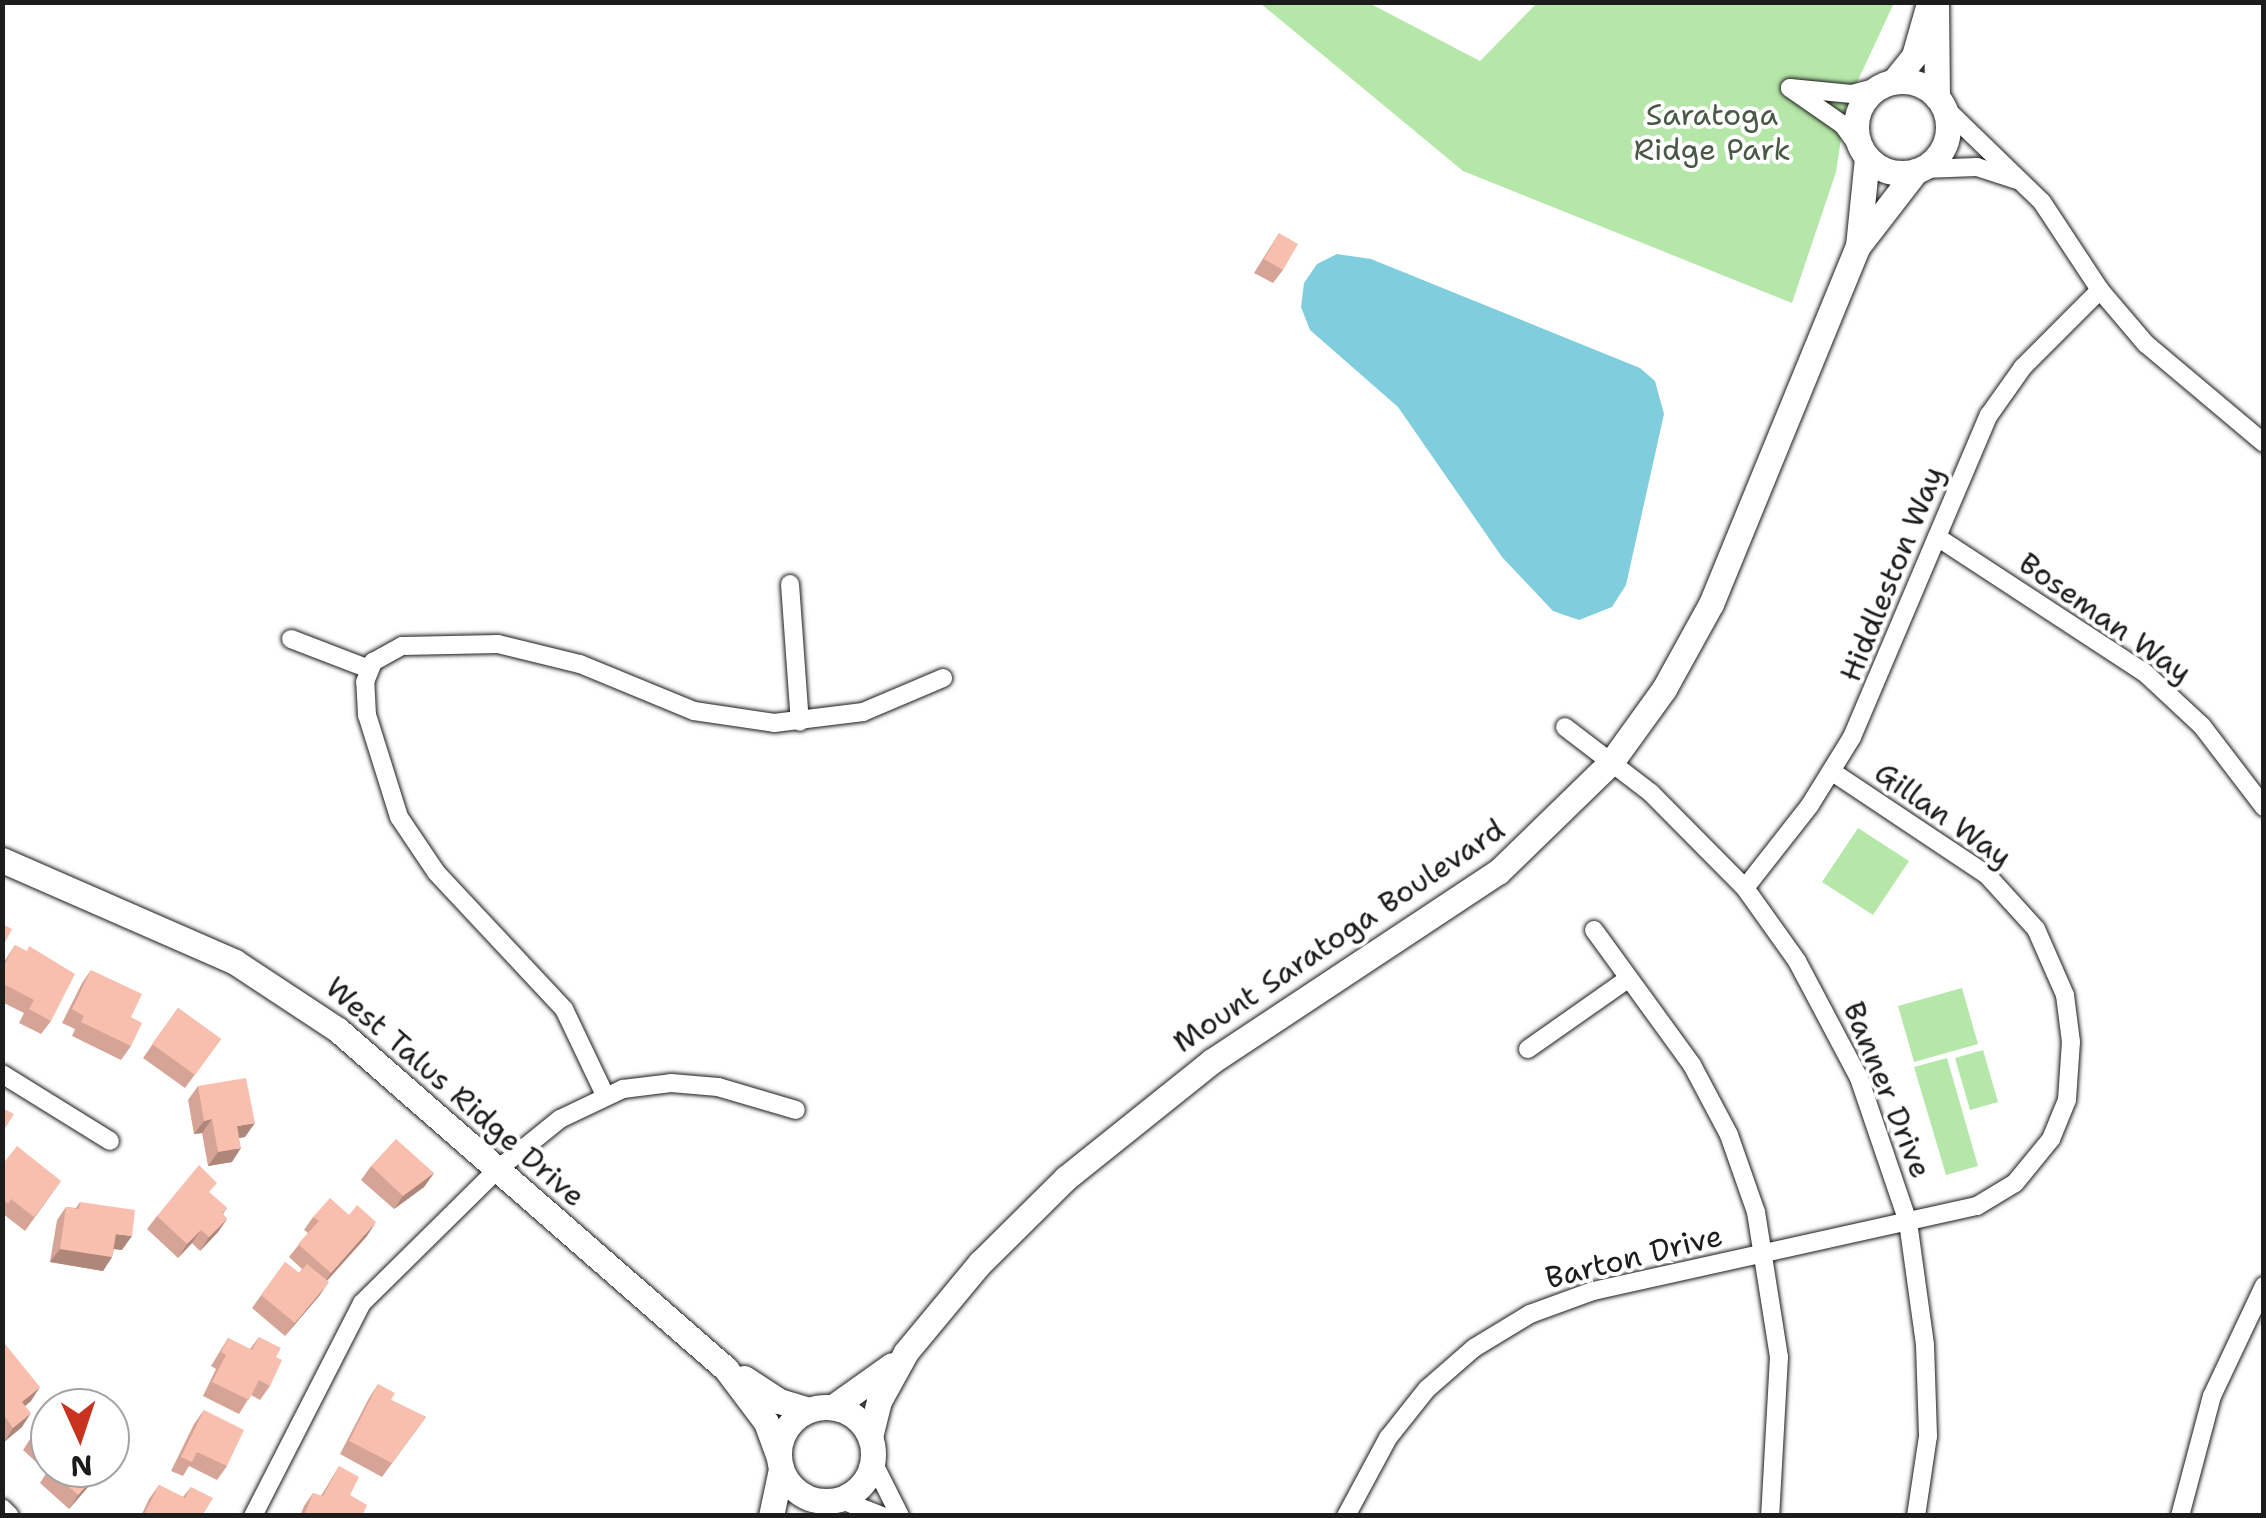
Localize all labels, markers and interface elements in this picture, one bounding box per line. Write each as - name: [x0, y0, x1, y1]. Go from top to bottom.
- park label: Saratoga Ridge Park: [1633, 97, 1791, 168]
- street label: Hiddleston Way: [1832, 461, 1952, 687]
- street label: Boseman Way: [2012, 545, 2198, 691]
- street label: Gillan Way: [1868, 755, 2018, 875]
- street label: Mount Saratoga Boulevard: [1166, 811, 1512, 1061]
- street label: West Talus Ridge Drive: [318, 969, 592, 1215]
- street label: Banner Drive: [1835, 997, 1939, 1183]
- street label: Barton Drive: [1542, 1218, 1726, 1296]
- north arrow: [30, 1388, 130, 1488]
- text: N: [69, 1446, 94, 1486]

